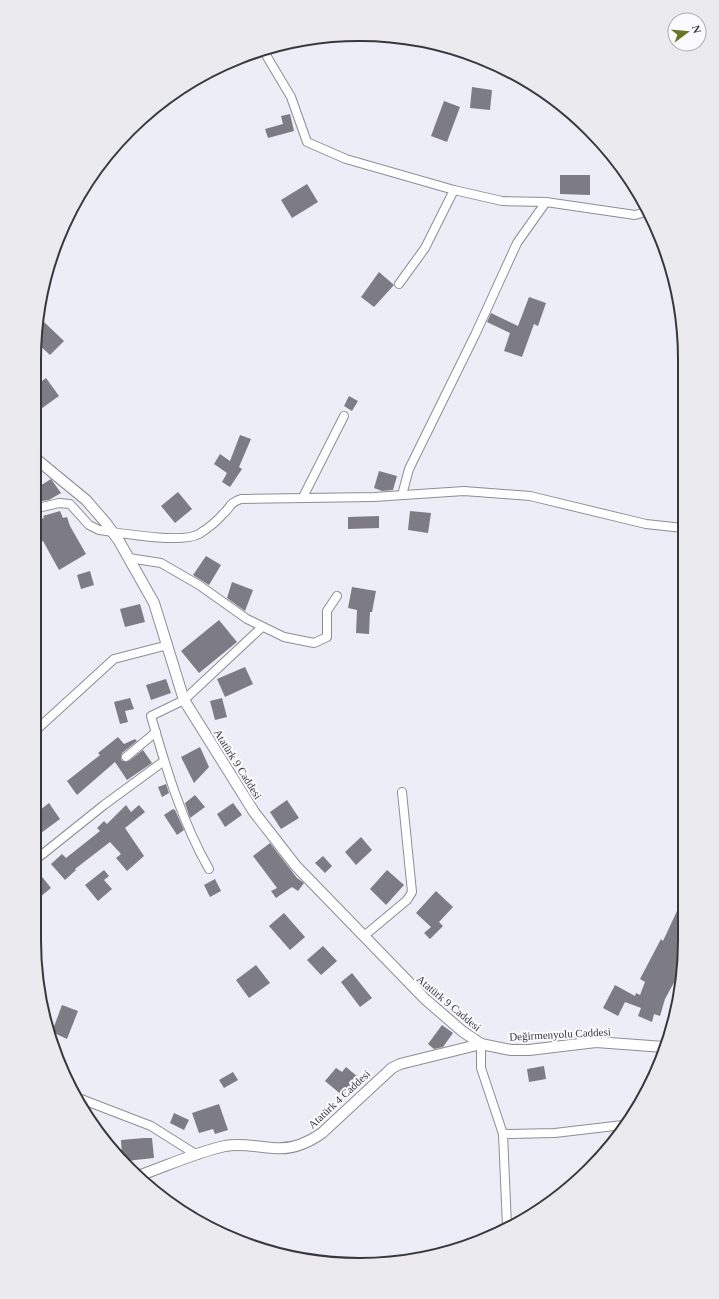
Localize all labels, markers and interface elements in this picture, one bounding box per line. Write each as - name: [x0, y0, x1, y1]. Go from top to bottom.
- north arrow: [667, 12, 707, 52]
- text: N: [690, 24, 703, 35]
- street label: Atatürk 9 Caddesi: [212, 727, 264, 801]
- street label: Atatürk 9 Caddesi: [414, 973, 484, 1033]
- street label: Değirmenyolu Caddesi: [509, 1025, 611, 1043]
- street label: Atatürk 4 Caddesi: [306, 1067, 372, 1131]

